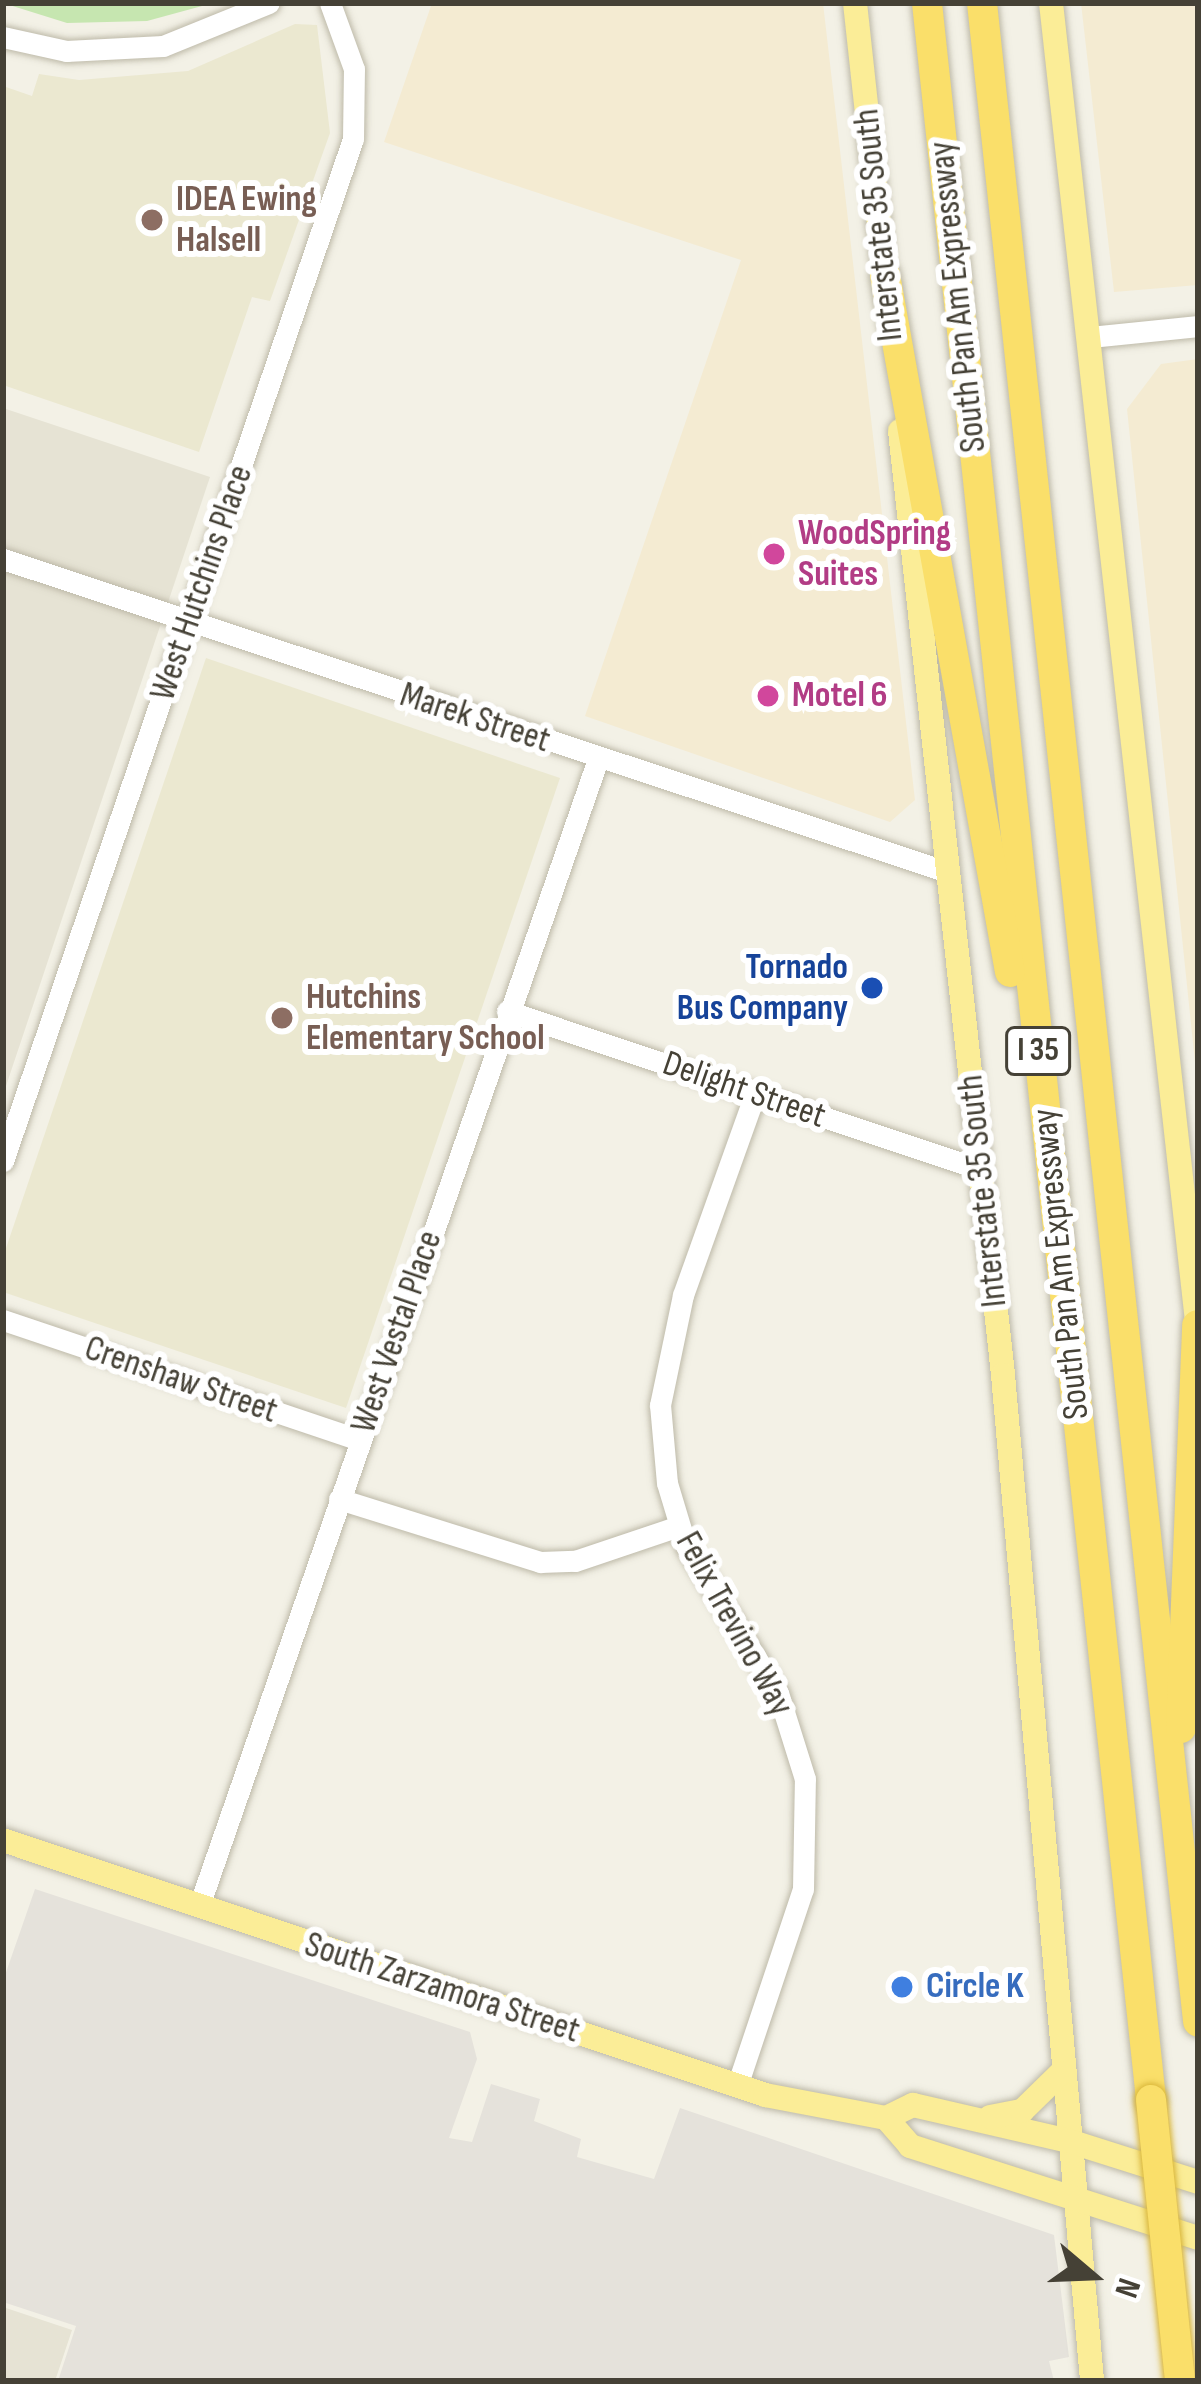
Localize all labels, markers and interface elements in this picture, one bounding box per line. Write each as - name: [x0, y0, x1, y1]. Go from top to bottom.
- street label: Interstate 35 South: [845, 107, 913, 343]
- street label: South Pan Am Expressway: [920, 139, 996, 455]
- place label: IDEA Ewing Halsell: [176, 177, 317, 262]
- marker: IDEA Ewing Halsell: [139, 207, 165, 233]
- street label: West Hutchins Place: [142, 460, 262, 706]
- place label: WoodSpring Suites: [798, 511, 951, 596]
- marker: WoodSpring Suites: [761, 541, 787, 567]
- street label: Marek Street: [395, 674, 555, 762]
- place label: Motel 6: [792, 674, 887, 718]
- marker: Motel 6: [755, 683, 781, 709]
- place label: Tornado Bus Company: [677, 945, 848, 1030]
- place label: Hutchins Elementary School: [306, 975, 545, 1060]
- marker: Tornado Bus Company: [859, 975, 885, 1001]
- marker: Hutchins Elementary School: [269, 1005, 295, 1031]
- road number: I 35: [1005, 1024, 1071, 1078]
- street label: Delight Street: [657, 1042, 831, 1138]
- street label: Interstate 35 South: [949, 1073, 1017, 1309]
- street label: South Pan Am Expressway: [1023, 1106, 1099, 1422]
- street label: West Vestal Place: [342, 1225, 452, 1439]
- street label: Crenshaw Street: [79, 1327, 283, 1433]
- street label: Felix Trevino Way: [666, 1525, 802, 1723]
- street label: South Zarzamora Street: [299, 1923, 585, 2053]
- place label: Circle K: [926, 1965, 1024, 2009]
- marker: Circle K: [889, 1974, 915, 2000]
- north arrow: [1033, 2216, 1153, 2336]
- text: N: [1105, 2273, 1149, 2303]

